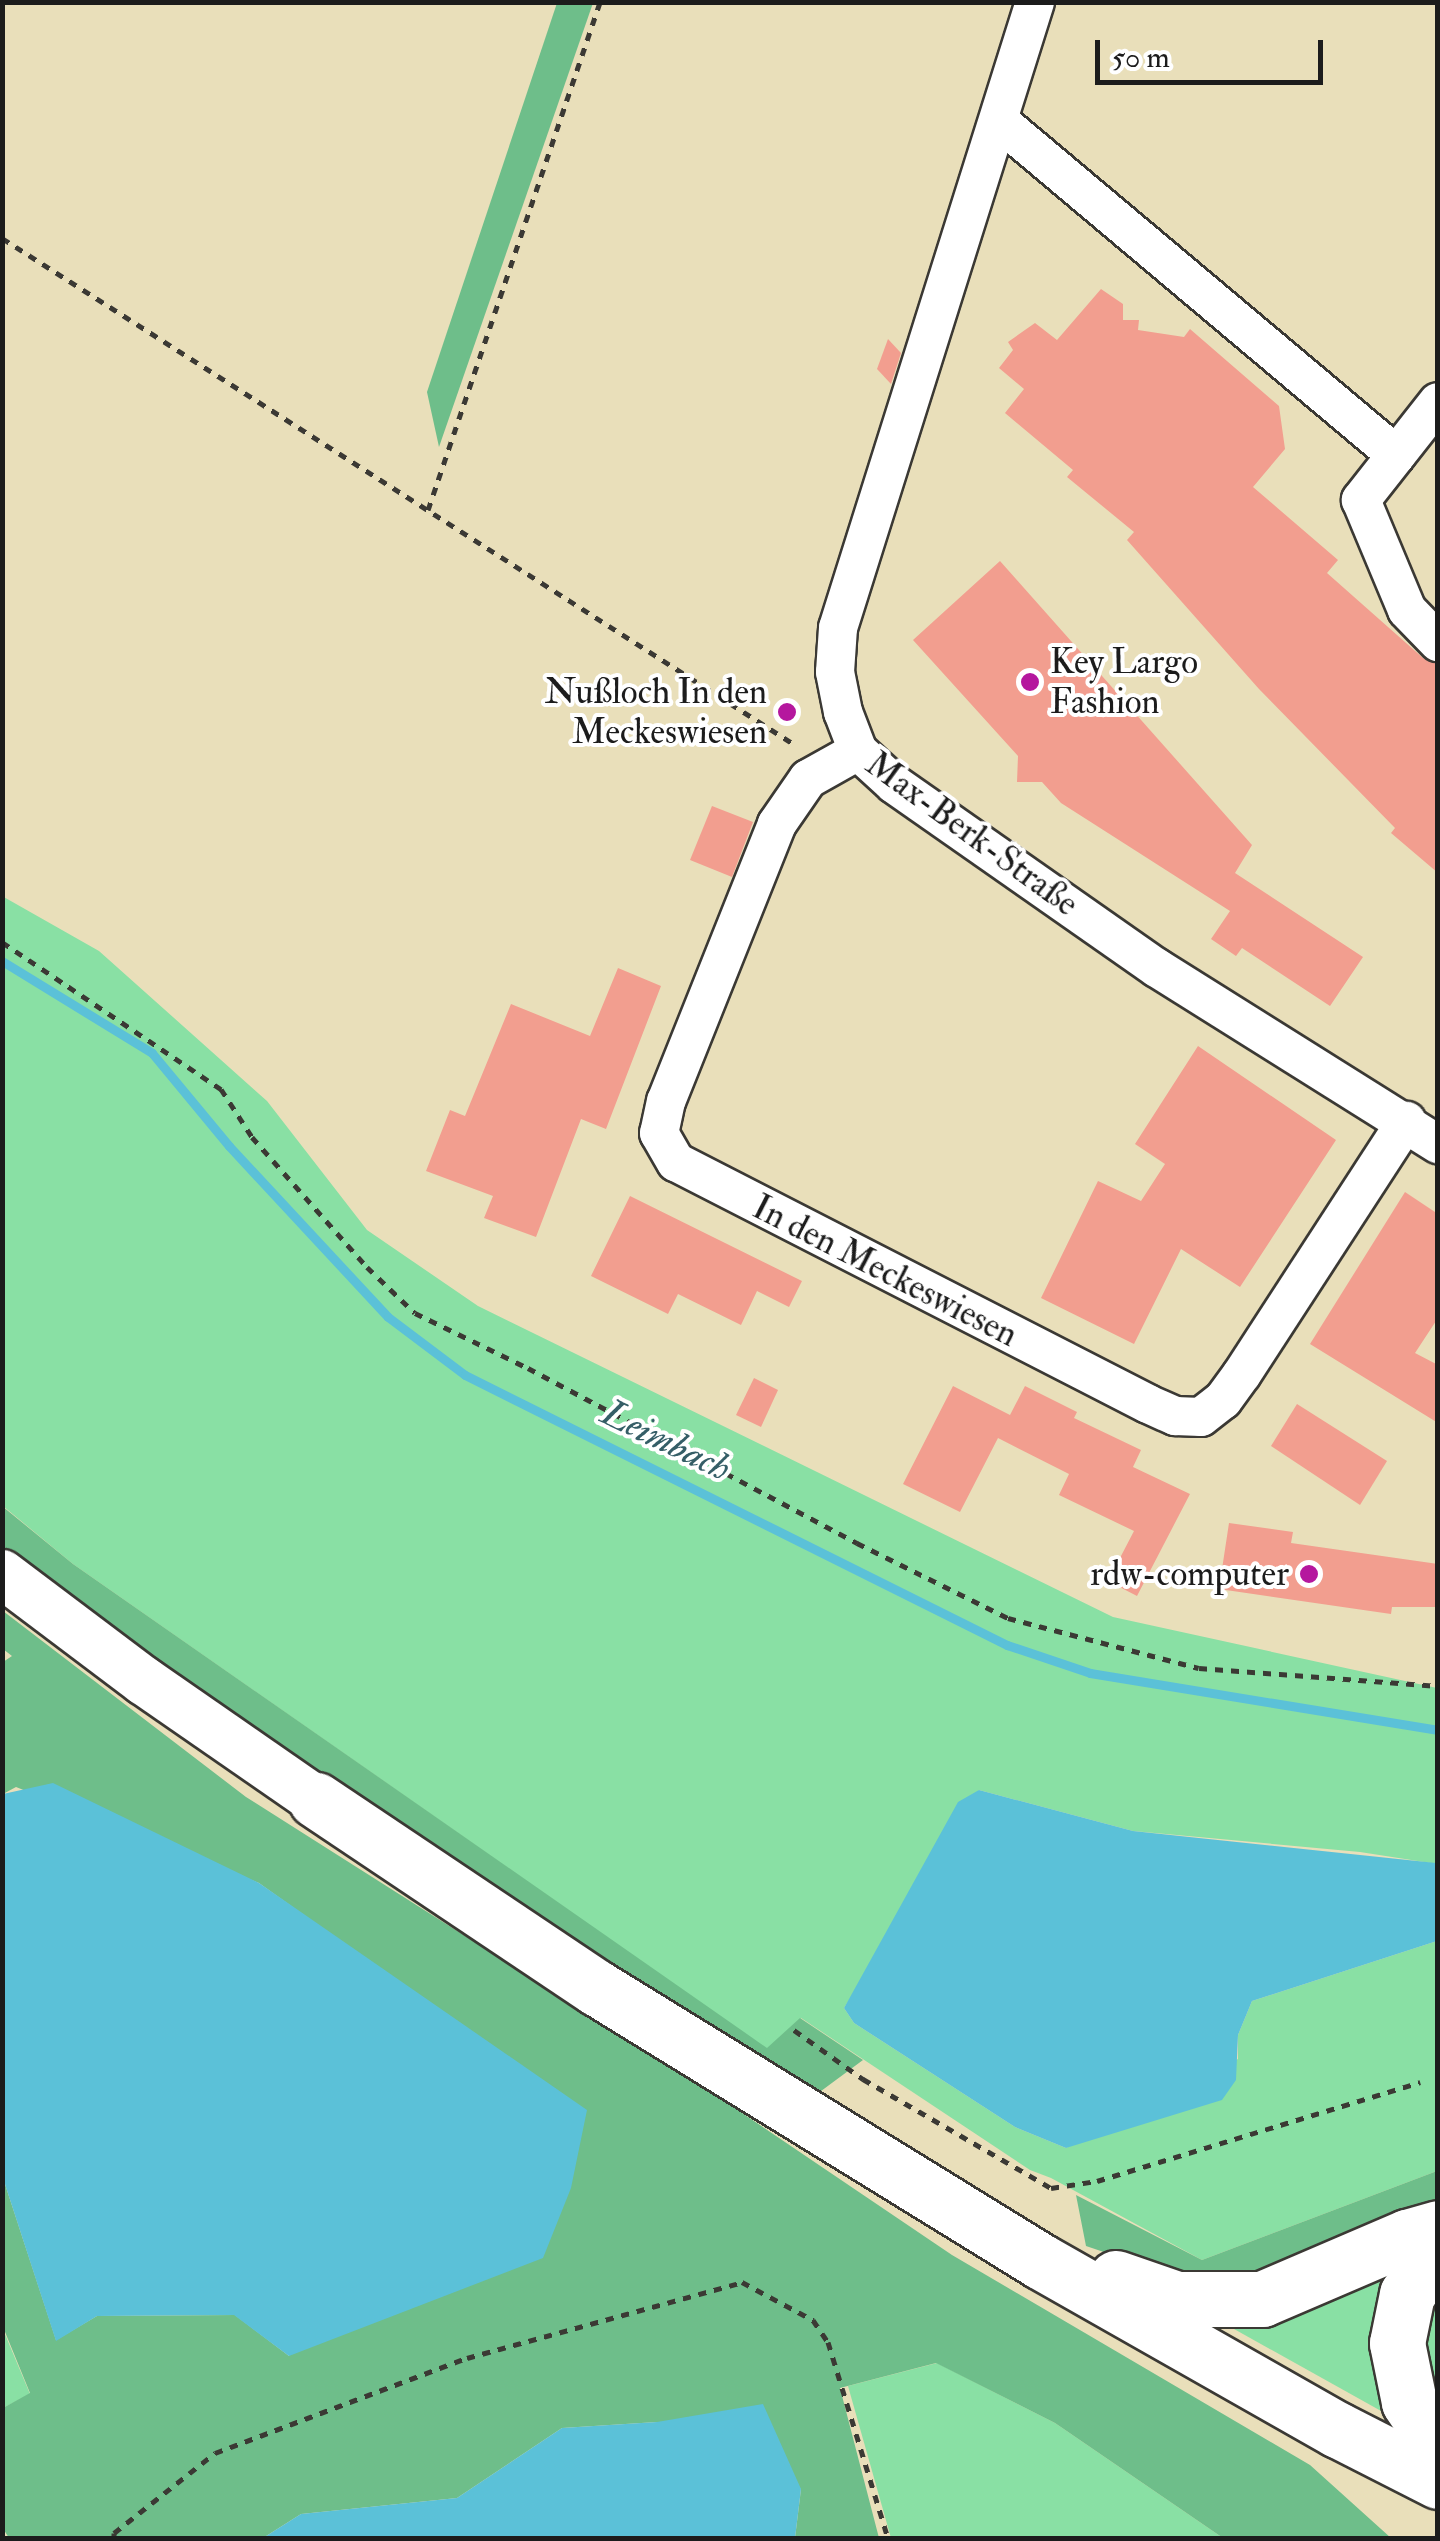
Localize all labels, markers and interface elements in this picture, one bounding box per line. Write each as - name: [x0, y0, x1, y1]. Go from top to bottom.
- scale bar: [1100, 20, 1328, 82]
- text: 50 m: [1112, 39, 1170, 76]
- place label: Key Largo Fashion: [1050, 641, 1198, 723]
- place label: Nußloch In den Meckeswiesen: [545, 671, 767, 753]
- marker: Key Largo Fashion: [1019, 671, 1041, 693]
- marker: Nußloch In den Meckeswiesen: [776, 701, 798, 723]
- street label: Max-Berk-Straße: [858, 743, 1086, 925]
- street label: In den Meckeswiesen: [746, 1186, 1024, 1356]
- water label: Leimbach: [594, 1390, 738, 1492]
- place label: rdw-computer: [1090, 1553, 1289, 1595]
- marker: rdw-computer: [1298, 1563, 1320, 1585]

